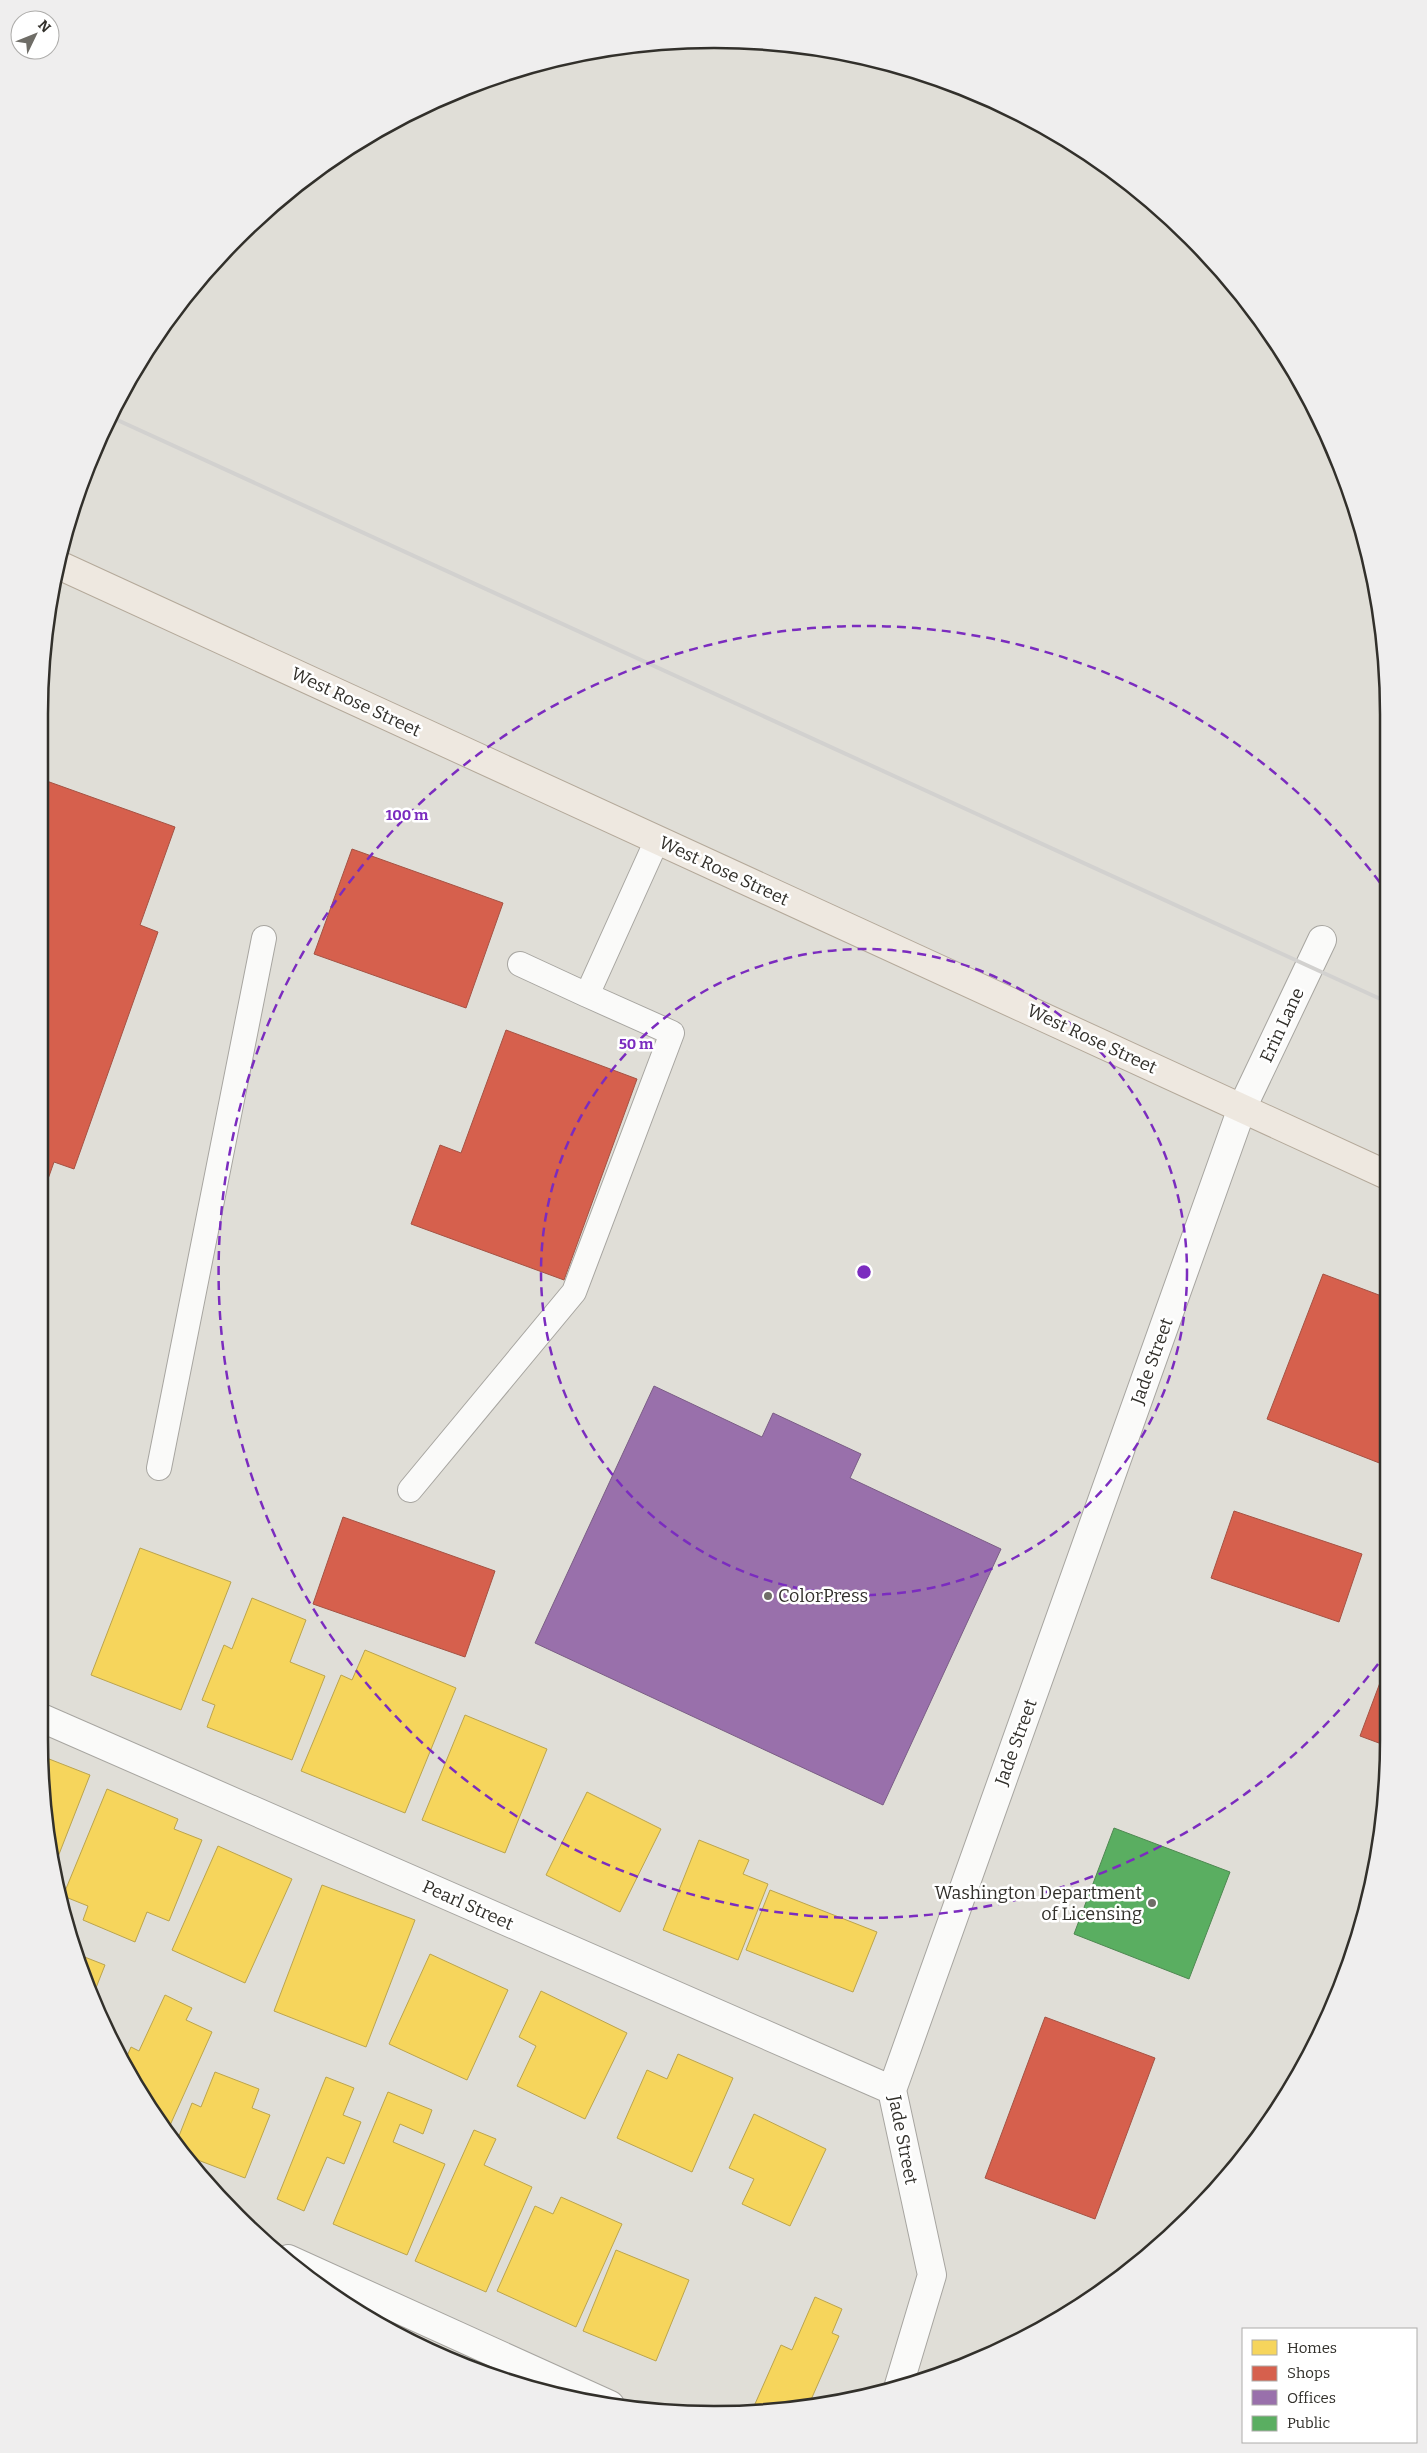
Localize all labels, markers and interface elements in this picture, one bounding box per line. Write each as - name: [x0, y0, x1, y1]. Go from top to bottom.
- north arrow: [10, 10, 60, 60]
- text: N: [34, 17, 54, 36]
- street label: West Rose Street: [288, 662, 425, 742]
- text: 100 m: [386, 806, 429, 824]
- street label: West Rose Street: [656, 831, 793, 911]
- street label: Erin Lane: [1255, 984, 1309, 1066]
- street label: West Rose Street: [1024, 999, 1161, 1079]
- text: 50 m: [619, 1035, 654, 1053]
- centre of rings: [855, 1263, 873, 1281]
- street label: Jade Street: [1126, 1314, 1178, 1408]
- place label: ColorPress: [778, 1585, 868, 1607]
- marker: ColorPress: [762, 1590, 774, 1602]
- street label: Jade Street: [990, 1695, 1042, 1789]
- street label: Pearl Street: [419, 1875, 517, 1935]
- place label: Washington Department of Licensing: [934, 1882, 1142, 1925]
- marker: Washington Department of Licensing: [1146, 1897, 1158, 1909]
- street label: Jade Street: [883, 2093, 923, 2187]
- legend: [1242, 2328, 1417, 2443]
- text: Homes: [1287, 2339, 1337, 2357]
- text: Shops: [1287, 2364, 1330, 2382]
- text: Offices: [1287, 2389, 1336, 2407]
- text: Public: [1287, 2414, 1331, 2432]

